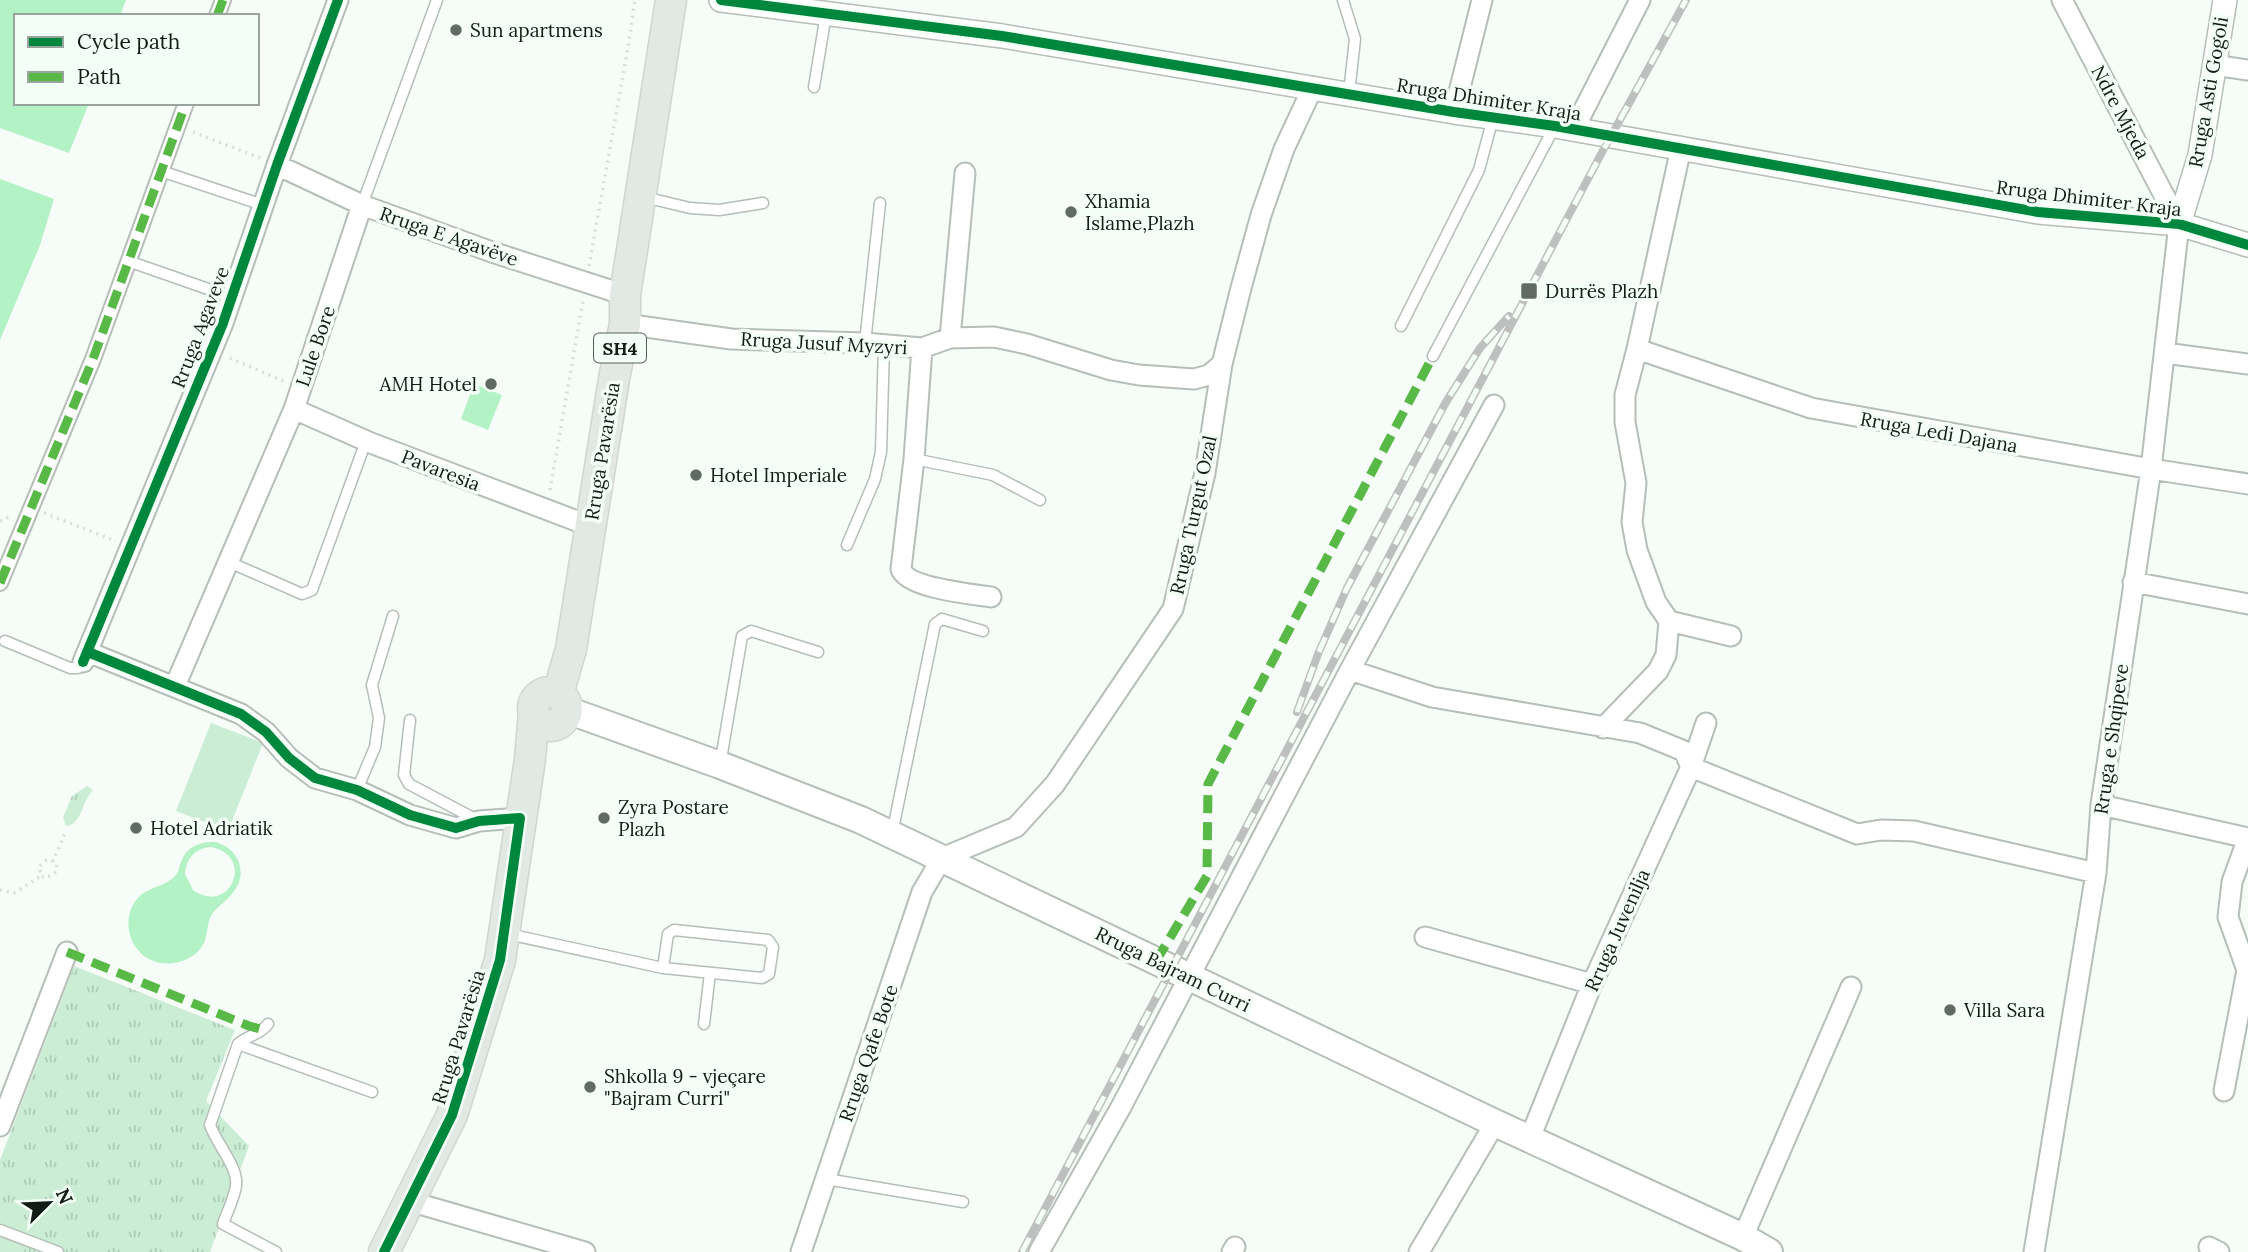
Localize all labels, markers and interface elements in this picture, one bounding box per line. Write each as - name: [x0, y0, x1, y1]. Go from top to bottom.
- legend: [14, 14, 259, 105]
- street label: Rruga Asti Gogoli: [2183, 15, 2233, 169]
- place label: Sun apartmens: [470, 18, 603, 42]
- marker: Sun apartmens: [448, 22, 464, 38]
- text: Cycle path: [77, 28, 180, 55]
- street label: Ndre Mjeda: [2086, 61, 2156, 163]
- text: Path: [77, 63, 121, 90]
- street label: Rruga Dhimiter Kraja: [1395, 73, 1583, 125]
- street label: Rruga Dhimiter Kraja: [1995, 175, 2183, 221]
- place label: Xhamia Islame,Plazh: [1085, 189, 1195, 235]
- street label: Rruga E Agavëve: [376, 201, 522, 271]
- marker: Xhamia Islame,Plazh: [1063, 204, 1079, 220]
- street label: Rruga Agaveve: [166, 263, 234, 391]
- place label: Durrës Plazh: [1545, 279, 1658, 303]
- marker: Durrës Plazh: [1519, 281, 1539, 301]
- street label: Lule Bore: [290, 302, 340, 390]
- street label: Rruga Jusuf Myzyri: [740, 327, 908, 359]
- road number: SH4: [594, 334, 646, 362]
- place label: AMH Hotel: [379, 372, 477, 396]
- marker: AMH Hotel: [483, 376, 499, 392]
- street label: Rruga Pavarësia: [579, 380, 625, 522]
- street label: Rruga Ledi Dajana: [1858, 406, 2020, 458]
- street label: Rruga Turgut Ozal: [1164, 433, 1222, 597]
- street label: Pavaresia: [398, 444, 484, 496]
- place label: Hotel Imperiale: [710, 463, 847, 487]
- marker: Hotel Imperiale: [688, 467, 704, 483]
- street label: Rruga e Shqipeve: [2089, 662, 2133, 816]
- place label: Zyra Postare Plazh: [618, 795, 729, 841]
- marker: Zyra Postare Plazh: [596, 810, 612, 826]
- place label: Hotel Adriatik: [150, 816, 274, 840]
- marker: Hotel Adriatik: [128, 820, 144, 836]
- street label: Rruga Juvenilja: [1579, 865, 1655, 995]
- street label: Rruga Bajram Curri: [1091, 921, 1255, 1017]
- street label: Rruga Pavarësia: [426, 967, 490, 1107]
- street label: Rruga Qafe Bote: [833, 981, 903, 1125]
- place label: Villa Sara: [1963, 998, 2045, 1022]
- marker: Villa Sara: [1942, 1002, 1958, 1018]
- place label: Shkolla 9 - vjeçare "Bajram Curri": [604, 1064, 766, 1110]
- marker: Shkolla 9 - vjeçare "Bajram Curri": [582, 1079, 598, 1095]
- north arrow: [14, 1168, 84, 1238]
- text: N: [51, 1184, 79, 1208]

